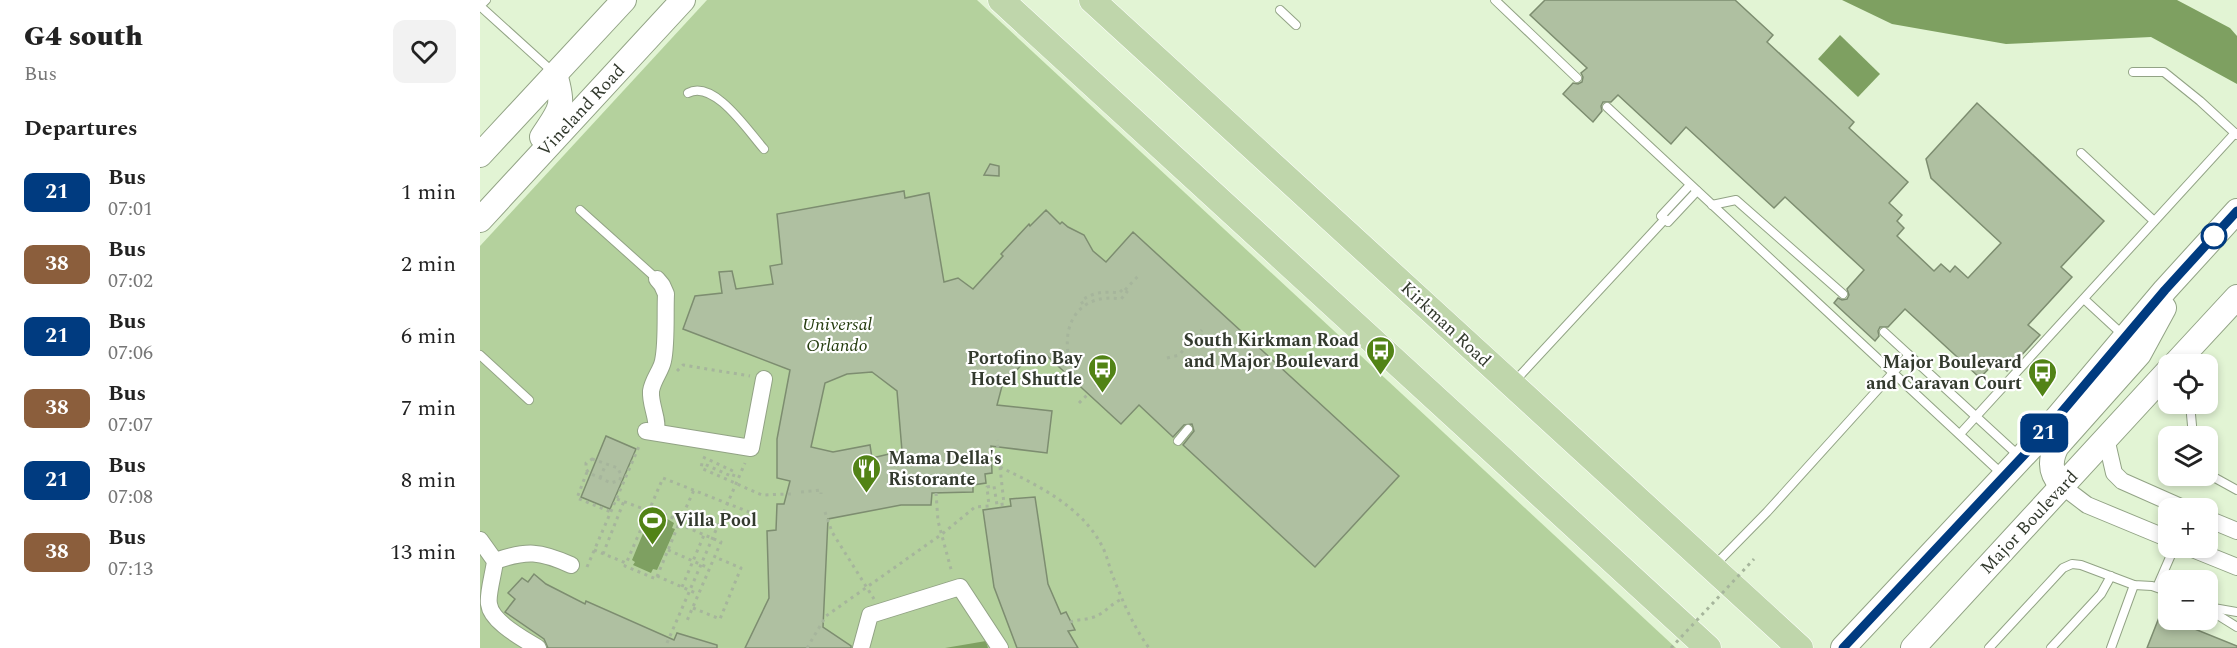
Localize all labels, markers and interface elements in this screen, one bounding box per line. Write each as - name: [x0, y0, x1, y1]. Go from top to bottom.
- text: G4 south: [24, 15, 143, 58]
- button: heart: [393, 20, 456, 83]
- street label: Vineland Road: [531, 58, 631, 163]
- text: Bus: [24, 59, 57, 89]
- text: Departures: [24, 112, 138, 145]
- text: Bus: [108, 161, 146, 194]
- text: 21: [45, 176, 69, 208]
- text: 1 min: [401, 176, 456, 209]
- text: 07:01: [108, 194, 153, 224]
- unlabelled marker: [2201, 223, 2227, 249]
- text: Bus: [108, 233, 146, 266]
- text: 38: [45, 248, 69, 280]
- text: 2 min: [401, 248, 456, 281]
- text: 07:02: [108, 266, 153, 296]
- street label: Kirkman Road: [1394, 275, 1497, 374]
- text: Bus: [108, 305, 146, 338]
- park label: Universal Orlando: [802, 311, 873, 359]
- text: 21: [45, 320, 69, 352]
- text: 6 min: [401, 320, 456, 353]
- place label: South Kirkman Road and Major Boulevard: [1183, 327, 1359, 375]
- bus stop icon: South Kirkman Road and Major Boulevard: [1364, 334, 1396, 376]
- text: 07:06: [108, 338, 153, 368]
- place label: Portofino Bay Hotel Shuttle: [967, 345, 1083, 393]
- place label: Major Boulevard and Caravan Court: [1866, 349, 2023, 397]
- bus stop icon: Portofino Bay Hotel Shuttle: [1087, 352, 1119, 394]
- map controls: [2158, 354, 2218, 630]
- button: locate: [2158, 354, 2218, 414]
- bus stop icon: Major Boulevard and Caravan Court: [2027, 356, 2059, 398]
- text: Bus: [108, 377, 146, 410]
- text: 38: [45, 392, 69, 424]
- text: 7 min: [401, 392, 456, 425]
- text: 07:07: [108, 410, 153, 440]
- line badge: 21: [2017, 414, 2071, 452]
- text: 21: [2032, 417, 2056, 449]
- button: layers: [2158, 426, 2218, 486]
- place label: Mama Della's Ristorante: [888, 445, 1002, 493]
- text: Bus: [108, 449, 146, 482]
- restaurant icon: Mama Della's Ristorante: [851, 452, 883, 494]
- text: 21: [45, 464, 69, 496]
- text: 8 min: [401, 464, 456, 497]
- street label: Major Boulevard: [1974, 464, 2085, 580]
- text: 07:08: [108, 482, 153, 512]
- button: +: [2158, 498, 2218, 558]
- sports icon: Villa Pool: [637, 504, 669, 546]
- place label: Villa Pool: [674, 507, 757, 534]
- text: Bus: [108, 521, 146, 554]
- text: 38: [45, 536, 69, 568]
- text: 13 min: [390, 536, 456, 569]
- text: 07:13: [108, 554, 153, 584]
- button: −: [2158, 570, 2218, 630]

